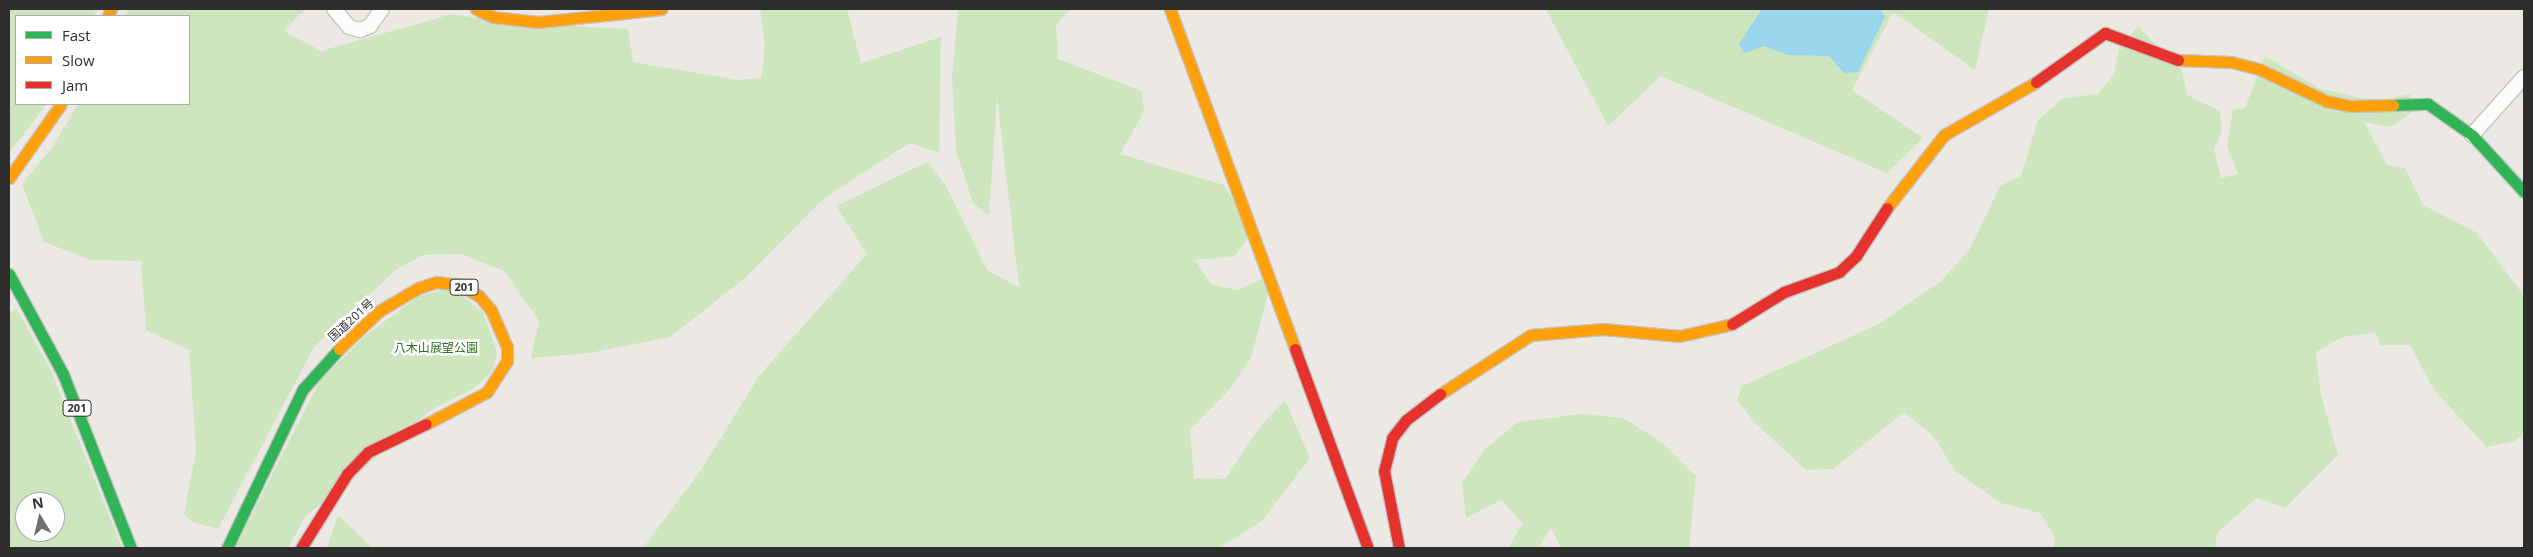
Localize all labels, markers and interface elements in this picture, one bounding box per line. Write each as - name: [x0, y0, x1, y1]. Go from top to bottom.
- legend: [15, 15, 190, 105]
- text: Fast: [62, 25, 91, 45]
- text: Slow: [62, 50, 95, 70]
- text: Jam: [62, 75, 88, 95]
- road number: 201: [449, 278, 479, 296]
- street label: 国道201号: [325, 296, 377, 344]
- park label: 八木山展望公園: [394, 341, 478, 355]
- road number: 201: [62, 399, 92, 416]
- north arrow: [15, 492, 65, 542]
- text: N: [31, 492, 45, 513]

